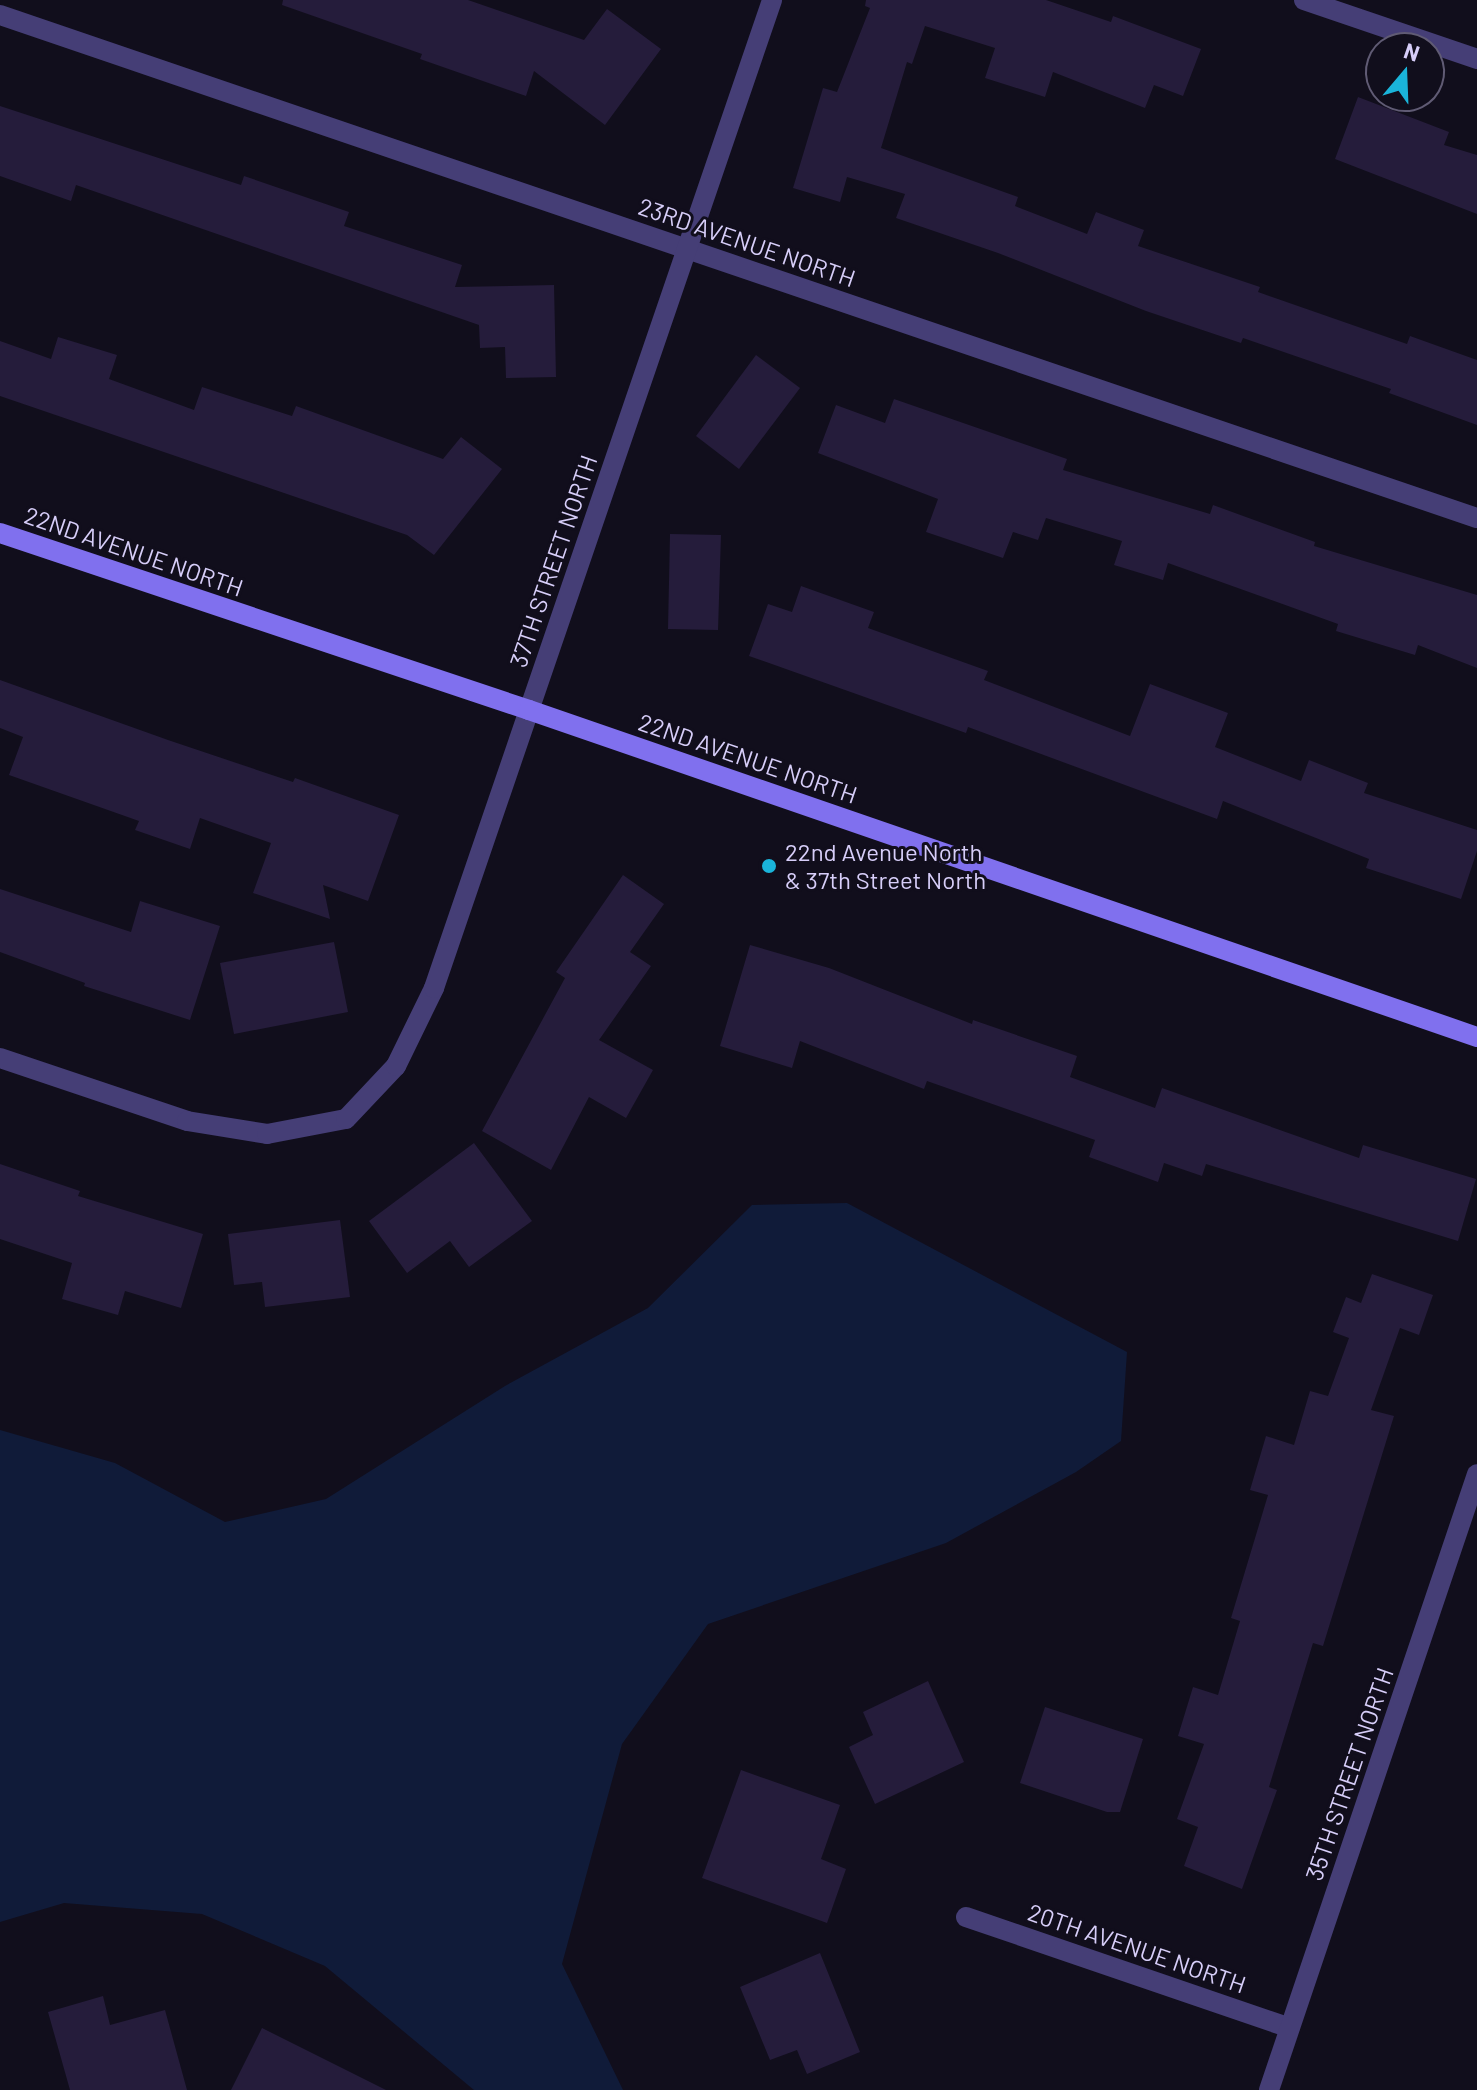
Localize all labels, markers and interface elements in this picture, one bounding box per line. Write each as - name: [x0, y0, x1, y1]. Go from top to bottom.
- north arrow: [1365, 32, 1445, 112]
- text: N: [1401, 37, 1423, 66]
- street label: 23RD AVENUE NORTH: [635, 191, 859, 293]
- street label: 37TH STREET NORTH: [503, 451, 603, 671]
- street label: 22ND AVENUE NORTH: [21, 500, 247, 602]
- street label: 22ND AVENUE NORTH: [635, 707, 861, 809]
- place label: 22nd Avenue North & 37th Street North: [785, 838, 986, 894]
- marker: 22nd Avenue North & 37th Street North: [760, 857, 778, 875]
- street label: 35TH STREET NORTH: [1299, 1664, 1399, 1884]
- street label: 20TH AVENUE NORTH: [1024, 1897, 1250, 1999]

